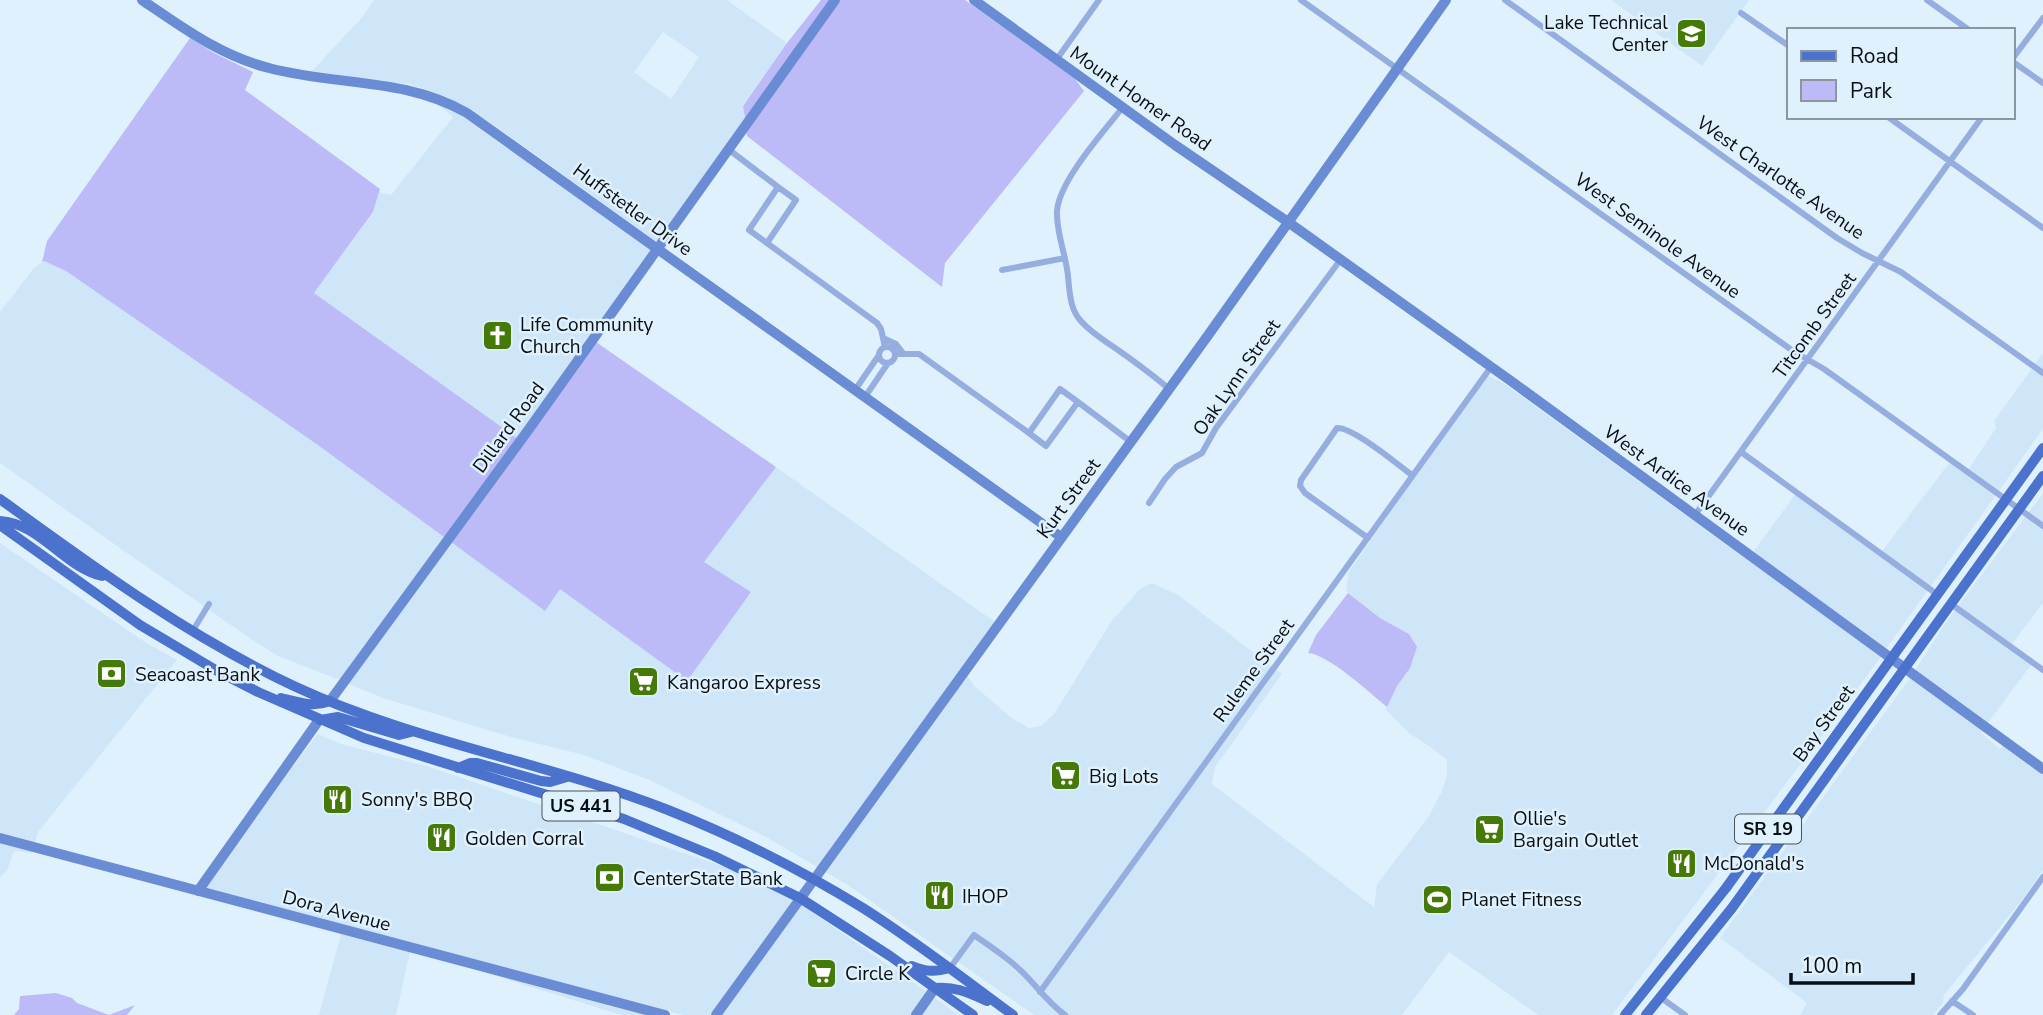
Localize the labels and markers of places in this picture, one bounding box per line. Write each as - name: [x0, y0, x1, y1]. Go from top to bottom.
- place label: Lake Technical Center: [1544, 10, 1668, 58]
- school or university icon: Lake Technical Center: [1674, 16, 1708, 50]
- place label: Life Community Church: [520, 312, 654, 360]
- church icon: Life Community Church: [480, 318, 514, 352]
- bank icon: Seacoast Bank: [95, 657, 129, 691]
- place label: Seacoast Bank: [135, 662, 260, 688]
- supermarket icon: Kangaroo Express: [627, 665, 661, 699]
- place label: Kangaroo Express: [667, 670, 821, 696]
- supermarket icon: Big Lots: [1049, 759, 1083, 793]
- place label: Big Lots: [1089, 764, 1159, 790]
- restaurant icon: Sonny's BBQ: [321, 782, 355, 816]
- place label: Sonny's BBQ: [361, 787, 473, 813]
- place label: Ollie's Bargain Outlet: [1513, 806, 1638, 854]
- supermarket icon: Ollie's Bargain Outlet: [1473, 812, 1507, 846]
- restaurant icon: Golden Corral: [425, 821, 459, 855]
- place label: Golden Corral: [465, 826, 584, 852]
- restaurant icon: McDonald's: [1664, 846, 1698, 880]
- place label: McDonald's: [1704, 851, 1805, 877]
- bank icon: CenterState Bank: [593, 861, 627, 895]
- place label: CenterState Bank: [633, 866, 783, 892]
- restaurant icon: IHOP: [922, 879, 956, 913]
- sports icon: Planet Fitness: [1421, 882, 1455, 916]
- place label: IHOP: [962, 884, 1008, 910]
- place label: Planet Fitness: [1461, 887, 1582, 913]
- supermarket icon: Circle K: [805, 956, 839, 990]
- place label: Circle K: [845, 961, 911, 987]

